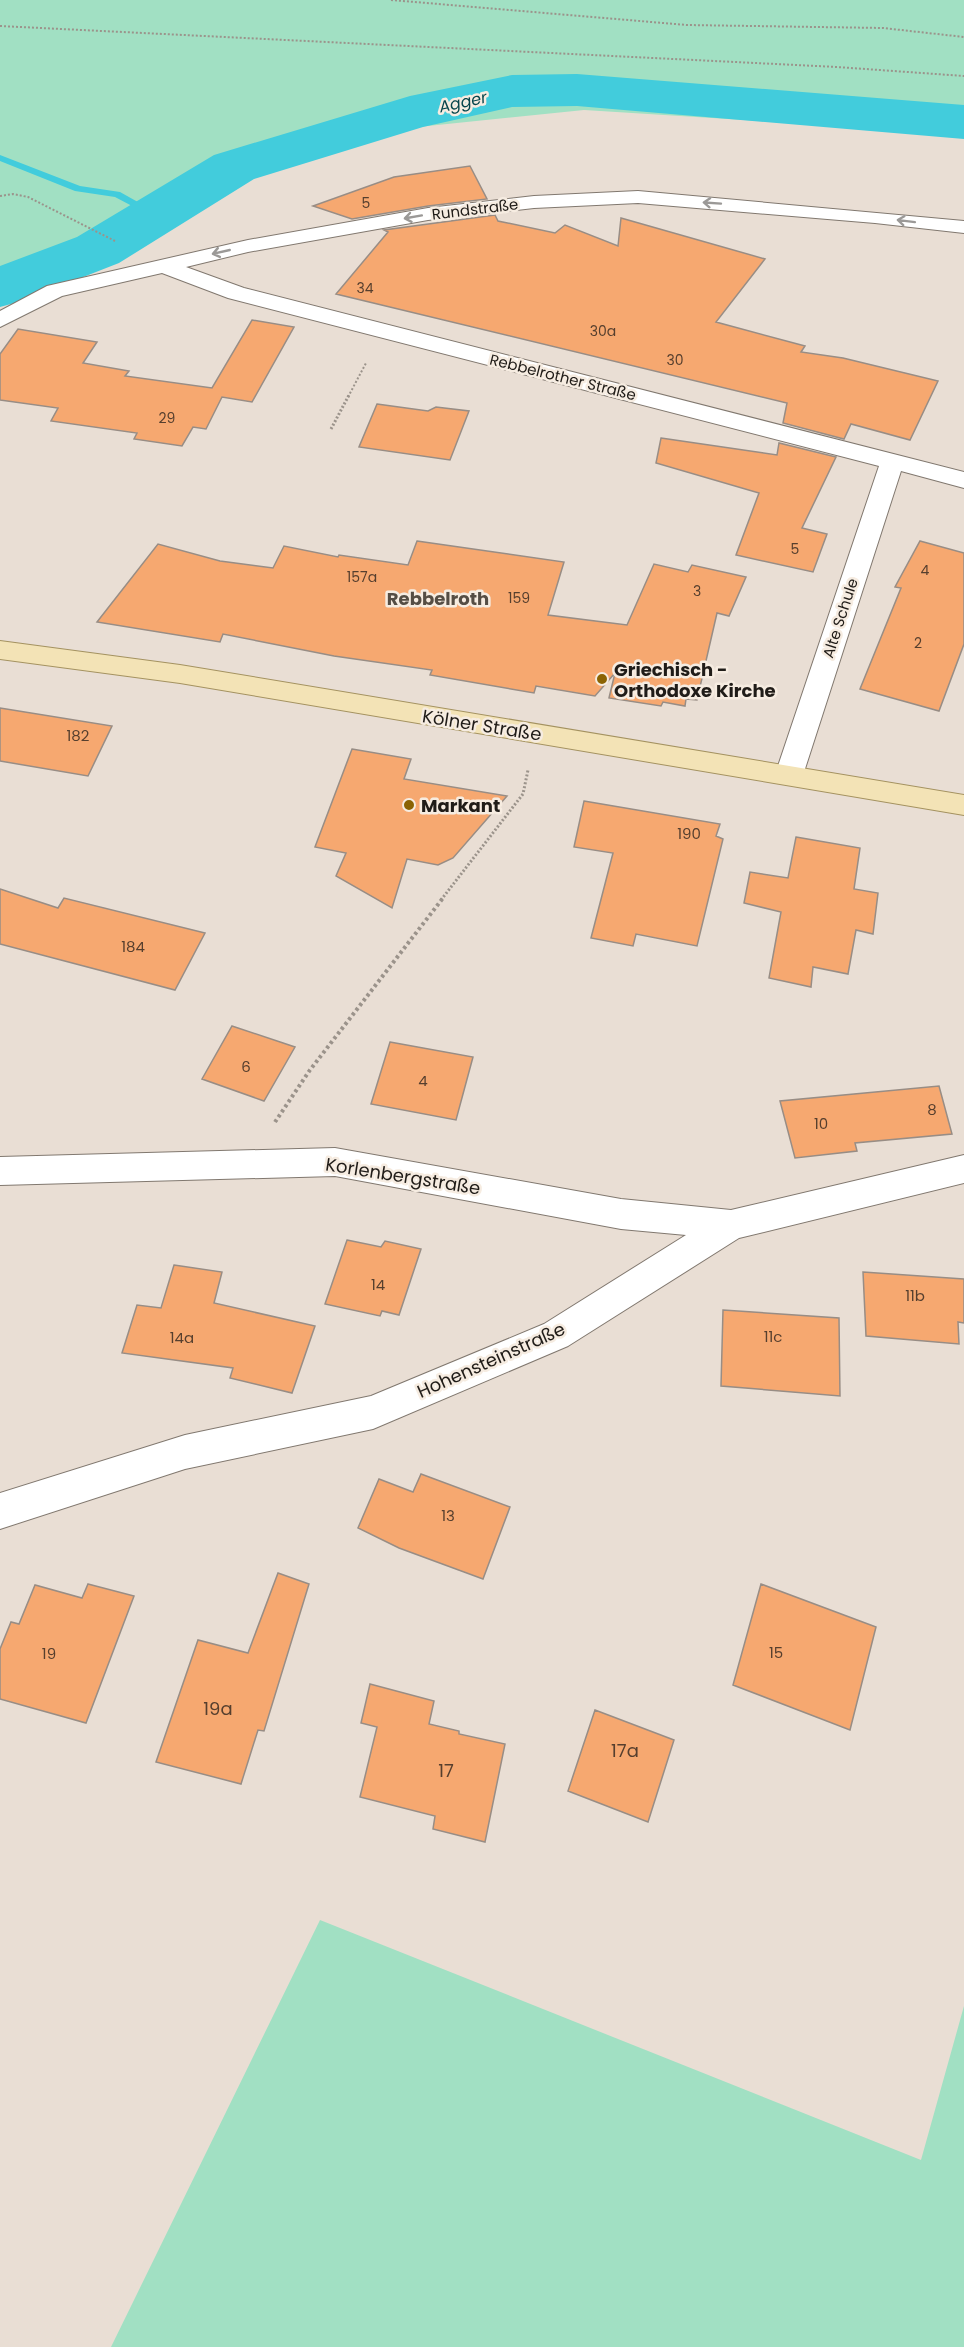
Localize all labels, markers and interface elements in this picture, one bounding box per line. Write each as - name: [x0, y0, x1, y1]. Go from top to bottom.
- water label: Agger: [436, 86, 490, 118]
- house number: 5: [362, 193, 370, 213]
- street label: Rundstraße: [431, 193, 519, 225]
- one-way arrow: [702, 197, 722, 208]
- one-way arrow: [404, 212, 423, 223]
- one-way arrow: [896, 215, 916, 226]
- one-way arrow: [212, 247, 231, 259]
- house number: 34: [356, 278, 374, 298]
- house number: 30a: [590, 321, 616, 341]
- street label: Rebbelrother Straße: [488, 349, 638, 405]
- house number: 30: [666, 350, 684, 370]
- house number: 29: [159, 408, 175, 428]
- house number: 5: [791, 539, 799, 559]
- house number: 4: [921, 560, 930, 580]
- house number: 157a: [347, 567, 377, 587]
- street label: Alte Schule: [817, 575, 863, 661]
- house number: 3: [693, 581, 701, 601]
- district label: Rebbelroth: [387, 586, 489, 611]
- house number: 159: [508, 588, 530, 608]
- house number: 2: [914, 633, 922, 653]
- place label: Griechisch - Orthodoxe Kirche: [614, 657, 776, 703]
- marker: Griechisch - Orthodoxe Kirche: [595, 672, 609, 686]
- street label: Kölner Straße: [421, 703, 543, 747]
- house number: 182: [67, 725, 89, 746]
- place label: Markant: [421, 793, 500, 818]
- marker: Markant: [402, 798, 416, 812]
- house number: 190: [677, 823, 701, 844]
- house number: 184: [121, 936, 145, 957]
- house number: 6: [241, 1056, 251, 1077]
- house number: 4: [418, 1070, 428, 1091]
- house number: 8: [927, 1099, 937, 1120]
- house number: 10: [814, 1113, 828, 1134]
- street label: Korlenbergstraße: [324, 1151, 482, 1201]
- house number: 14: [371, 1274, 385, 1295]
- house number: 11b: [905, 1285, 925, 1306]
- street label: Hohensteinstraße: [413, 1316, 569, 1404]
- house number: 11c: [764, 1326, 782, 1347]
- house number: 14a: [170, 1327, 194, 1348]
- house number: 13: [441, 1505, 455, 1526]
- house number: 15: [769, 1642, 783, 1663]
- house number: 19: [42, 1643, 56, 1664]
- house number: 19a: [203, 1696, 233, 1721]
- house number: 17a: [611, 1738, 639, 1763]
- house number: 17: [438, 1758, 454, 1783]

